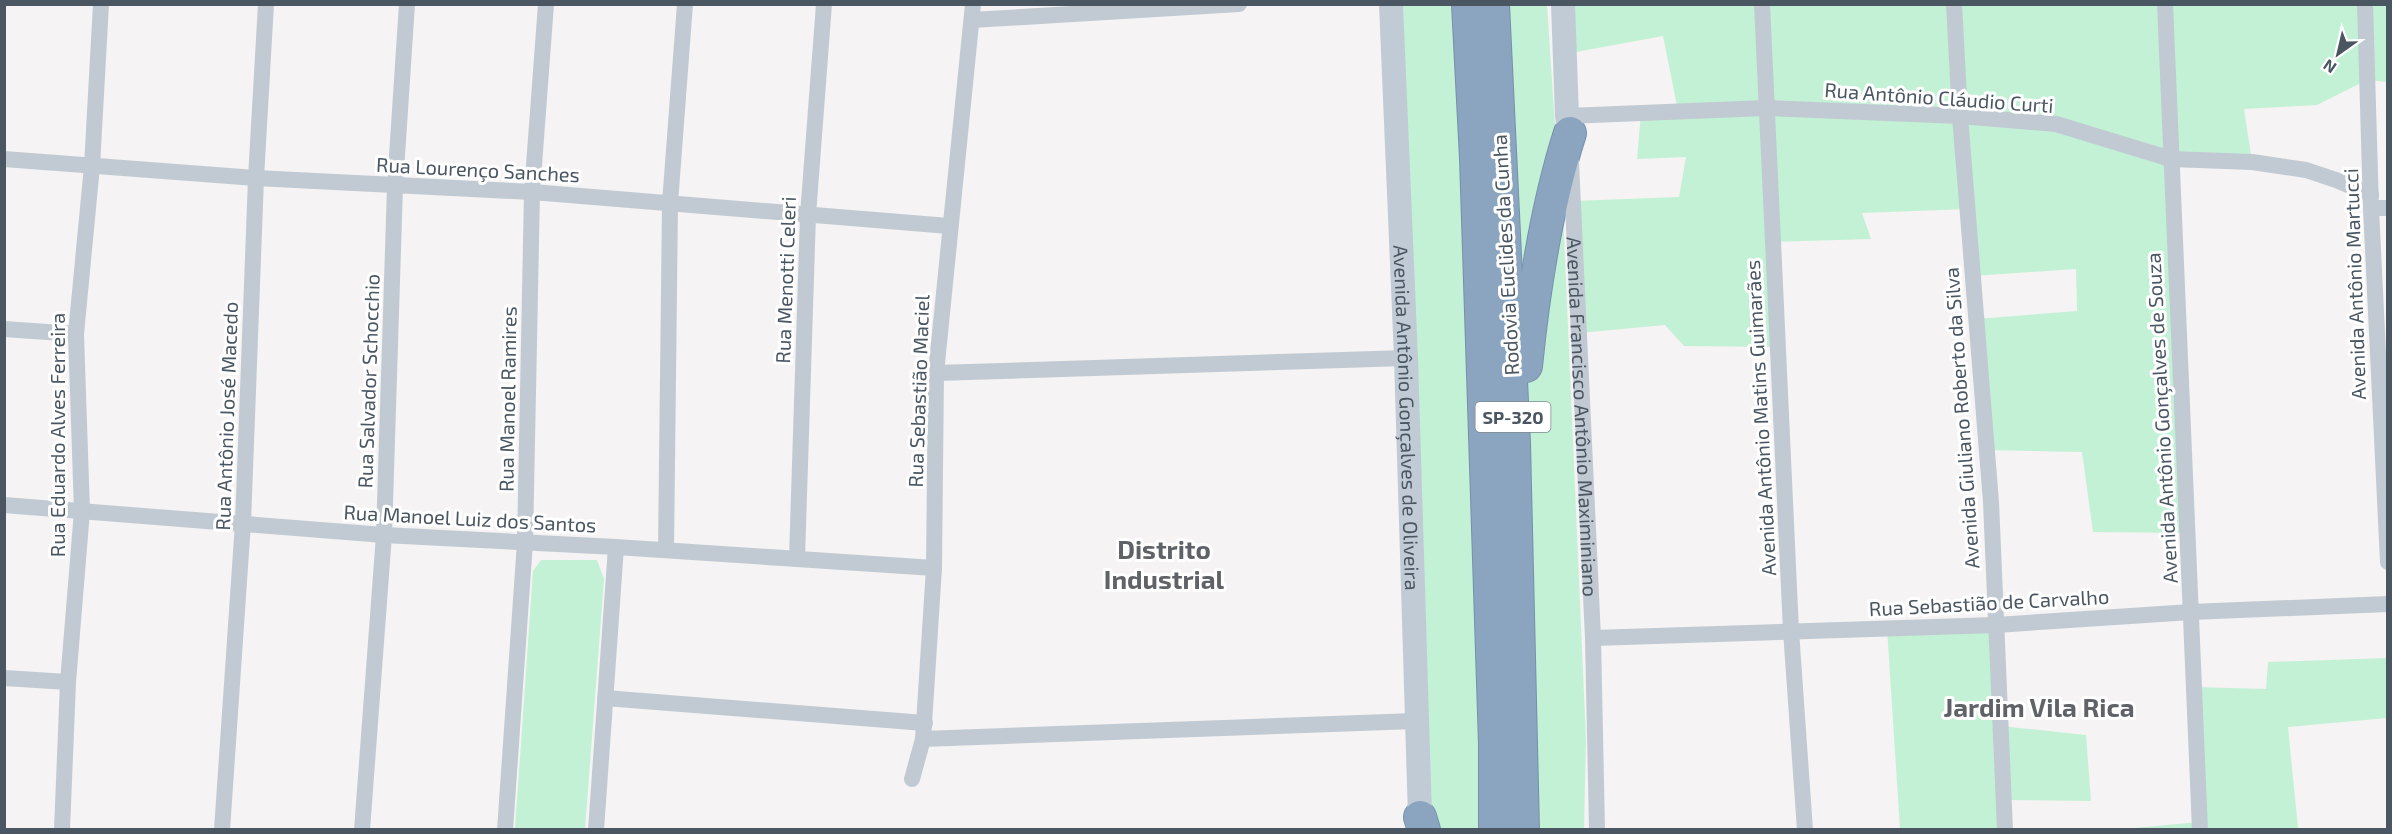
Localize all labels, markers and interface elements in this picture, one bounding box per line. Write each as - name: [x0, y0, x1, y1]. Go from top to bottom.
- north arrow: [2308, 24, 2368, 84]
- text: N: [2319, 56, 2339, 78]
- street label: Rua Antônio Cláudio Curti: [1824, 77, 2054, 117]
- street label: Rodovia Euclides da Cunha: [1487, 134, 1523, 376]
- street label: Rua Lourenço Sanches: [376, 152, 580, 187]
- street label: Avenida Antônio Martucci: [2338, 168, 2370, 400]
- street label: Rua Menotti Celeri: [770, 196, 800, 364]
- street label: Avenida Francisco Antônio Maximiniano: [1562, 236, 1603, 597]
- street label: Avenida Antônio Gonçalves de Oliveira: [1389, 244, 1425, 591]
- street label: Avenida Antônio Gonçalves de Souza: [2140, 252, 2183, 584]
- street label: Avenida Antônio Matins Guimarães: [1740, 259, 1780, 577]
- street label: Avenida Giuliano Roberto da Silva: [1938, 266, 1984, 570]
- street label: Rua Salvador Schocchio: [352, 273, 384, 489]
- street label: Rua Sebastião Maciel: [903, 294, 933, 488]
- street label: Rua Antônio José Macedo: [210, 301, 242, 531]
- street label: Rua Manoel Ramires: [493, 306, 521, 492]
- street label: Rua Eduardo Alves Ferreira: [45, 313, 69, 557]
- road number: SP-320: [1476, 402, 1550, 432]
- street label: Rua Manoel Luiz dos Santos: [343, 499, 597, 537]
- district label: Distrito Industrial: [1104, 533, 1225, 594]
- street label: Rua Sebastião de Carvalho: [1868, 584, 2110, 620]
- district label: Jardim Vila Rica: [1944, 691, 2134, 722]

